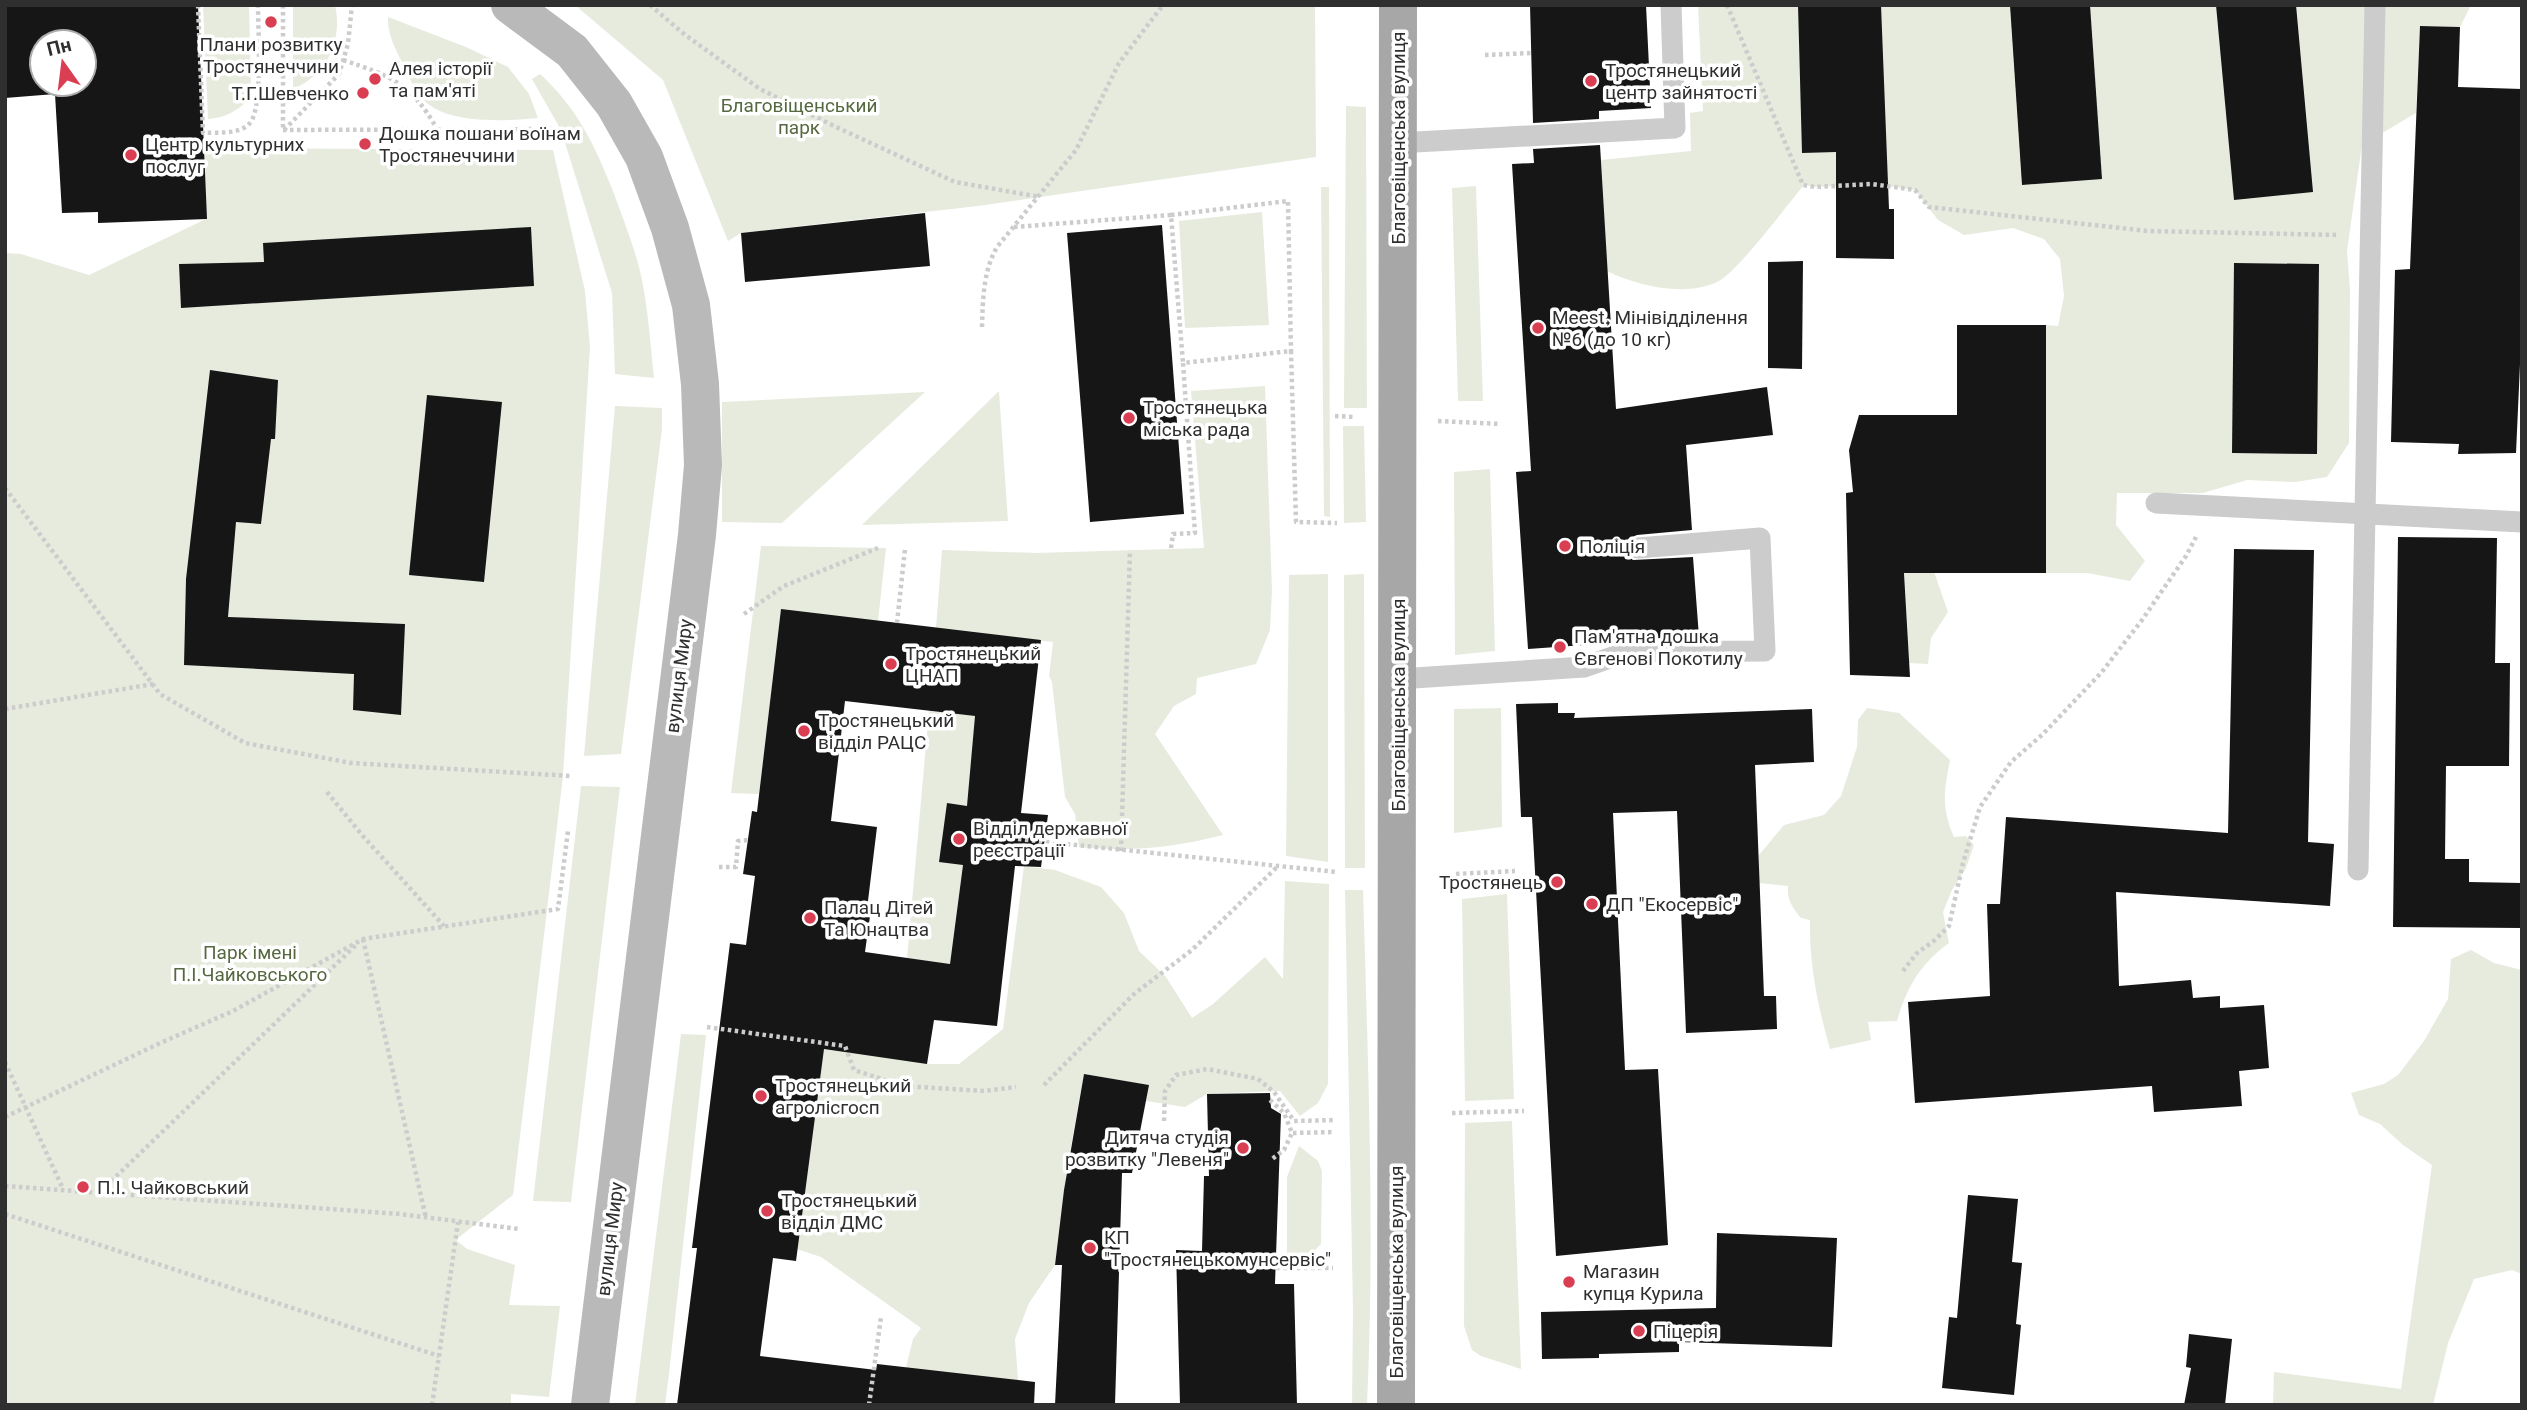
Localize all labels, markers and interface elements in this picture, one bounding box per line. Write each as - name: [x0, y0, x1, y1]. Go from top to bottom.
- marker: Плани розвитку Тростянеччини: [263, 14, 279, 30]
- north arrow: [28, 28, 98, 98]
- street label: Благовіщенська вулиця: [1387, 32, 1410, 244]
- text: Пн: [44, 33, 74, 61]
- place label: Плани розвитку Тростянеччини: [200, 33, 342, 78]
- place label: Алея історії та пам'яті: [389, 57, 493, 102]
- place label: Тростянецький центр зайнятості: [1605, 59, 1757, 104]
- marker: Алея історії та пам'яті: [367, 71, 383, 87]
- marker: Тростянецький центр зайнятості: [1583, 73, 1599, 89]
- place label: Т.Г.Шевченко: [232, 82, 349, 105]
- marker: Т.Г.Шевченко: [355, 85, 371, 101]
- park label: Благовіщенський парк: [721, 94, 877, 139]
- place label: Дошка пошани воїнам Тростянеччини: [379, 122, 581, 167]
- place label: Центр культурних послуг: [145, 133, 305, 178]
- marker: Дошка пошани воїнам Тростянеччини: [357, 136, 373, 152]
- marker: Центр культурних послуг: [123, 147, 139, 163]
- place label: Meest. Мінівідділення №6 (до 10 кг): [1552, 306, 1748, 351]
- marker: Meest. Мінівідділення №6 (до 10 кг): [1530, 320, 1546, 336]
- place label: Тростянецька міська рада: [1143, 396, 1268, 441]
- marker: Тростянецька міська рада: [1121, 410, 1137, 426]
- place label: Поліція: [1579, 535, 1645, 558]
- marker: Поліція: [1557, 538, 1573, 554]
- street label: Благовіщенська вулиця: [1387, 599, 1410, 811]
- street label: вулиця Миру: [661, 618, 697, 734]
- place label: Пам'ятна дошка Євгенові Покотилу: [1574, 625, 1743, 670]
- marker: Пам'ятна дошка Євгенові Покотилу: [1552, 639, 1568, 655]
- place label: Тростянецький ЦНАП: [905, 642, 1041, 687]
- marker: Тростянецький ЦНАП: [883, 656, 899, 672]
- place label: Тростянецький відділ РАЦС: [818, 709, 954, 754]
- marker: Тростянецький відділ РАЦС: [796, 723, 812, 739]
- place label: Відділ державної реєстрації: [973, 817, 1129, 862]
- marker: Відділ державної реєстрації: [951, 831, 967, 847]
- place label: Тростянець: [1439, 871, 1543, 894]
- marker: Тростянець: [1549, 874, 1565, 890]
- place label: ДП "Екосервіс": [1606, 893, 1738, 916]
- place label: Палац Дітей Та Юнацтва: [824, 896, 934, 941]
- marker: ДП "Екосервіс": [1584, 896, 1600, 912]
- marker: Палац Дітей Та Юнацтва: [802, 910, 818, 926]
- park label: Парк імені П.І.Чайковського: [173, 941, 327, 986]
- place label: Тростянецький агролісгосп: [775, 1074, 911, 1119]
- marker: Тростянецький агролісгосп: [753, 1088, 769, 1104]
- place label: Дитяча студія розвитку "Левеня": [1065, 1126, 1229, 1171]
- marker: Дитяча студія розвитку "Левеня": [1235, 1140, 1251, 1156]
- street label: Благовіщенська вулиця: [1385, 1166, 1408, 1378]
- place label: П.І. Чайковський: [97, 1176, 249, 1199]
- marker: П.І. Чайковський: [75, 1179, 91, 1195]
- street label: вулиця Миру: [592, 1181, 628, 1297]
- place label: Тростянецький відділ ДМС: [781, 1189, 917, 1234]
- marker: Тростянецький відділ ДМС: [759, 1203, 775, 1219]
- place label: КП "Тростянецькомунсервіс": [1104, 1226, 1331, 1271]
- marker: КП "Тростянецькомунсервіс": [1082, 1240, 1098, 1256]
- place label: Магазин купця Курила: [1583, 1260, 1704, 1305]
- marker: Магазин купця Курила: [1561, 1274, 1577, 1290]
- place label: Піцерія: [1653, 1320, 1718, 1343]
- marker: Піцерія: [1631, 1323, 1647, 1339]

